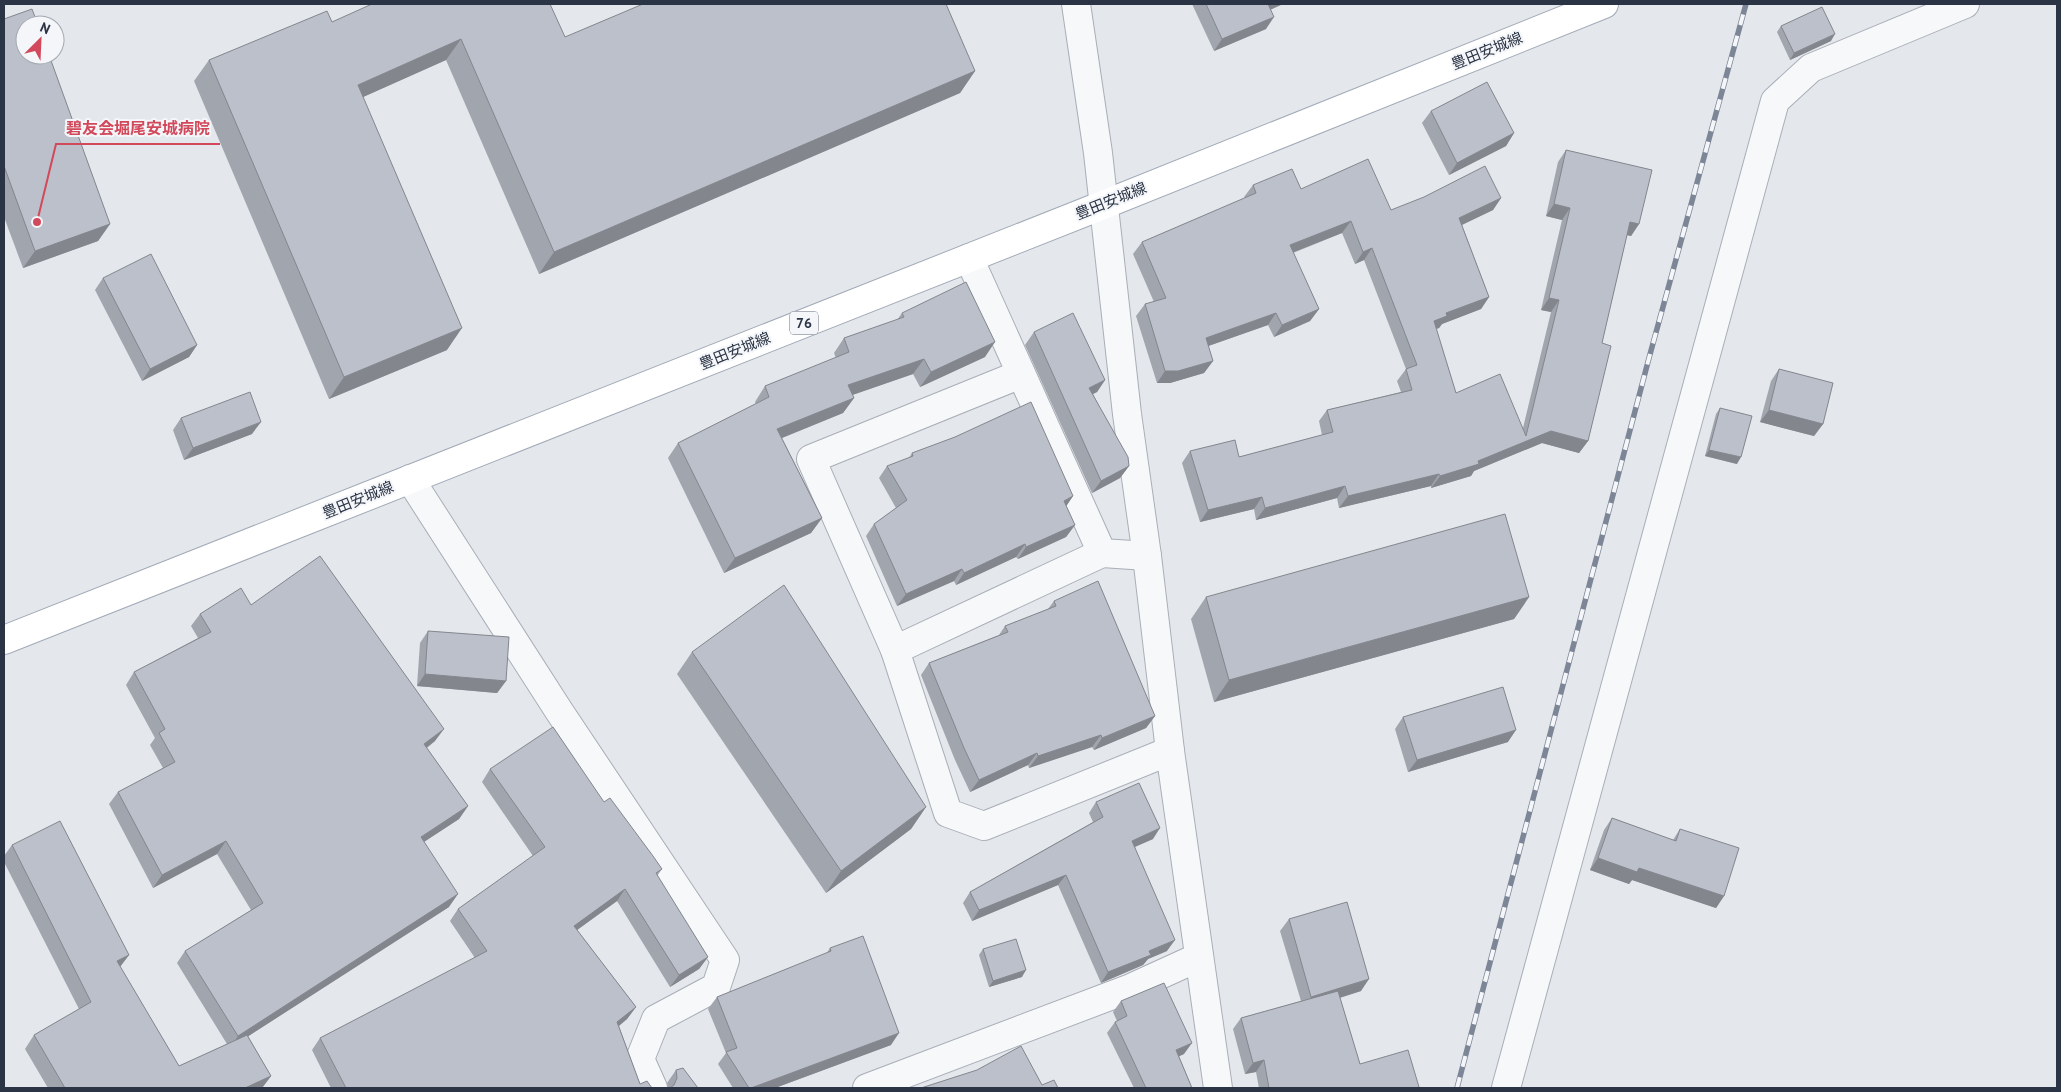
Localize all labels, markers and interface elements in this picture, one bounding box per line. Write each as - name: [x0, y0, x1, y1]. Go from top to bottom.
- north arrow: [15, 15, 65, 65]
- text: N: [37, 18, 53, 38]
- street label: 豊田安城線: [1448, 28, 1525, 73]
- callout: 碧友会堀尾安城病院: [56, 113, 220, 144]
- text: 碧友会堀尾安城病院: [66, 118, 210, 138]
- street label: 豊田安城線: [1072, 178, 1149, 223]
- road number: 76: [790, 312, 818, 334]
- street label: 豊田安城線: [696, 328, 773, 373]
- street label: 豊田安城線: [319, 477, 396, 522]

